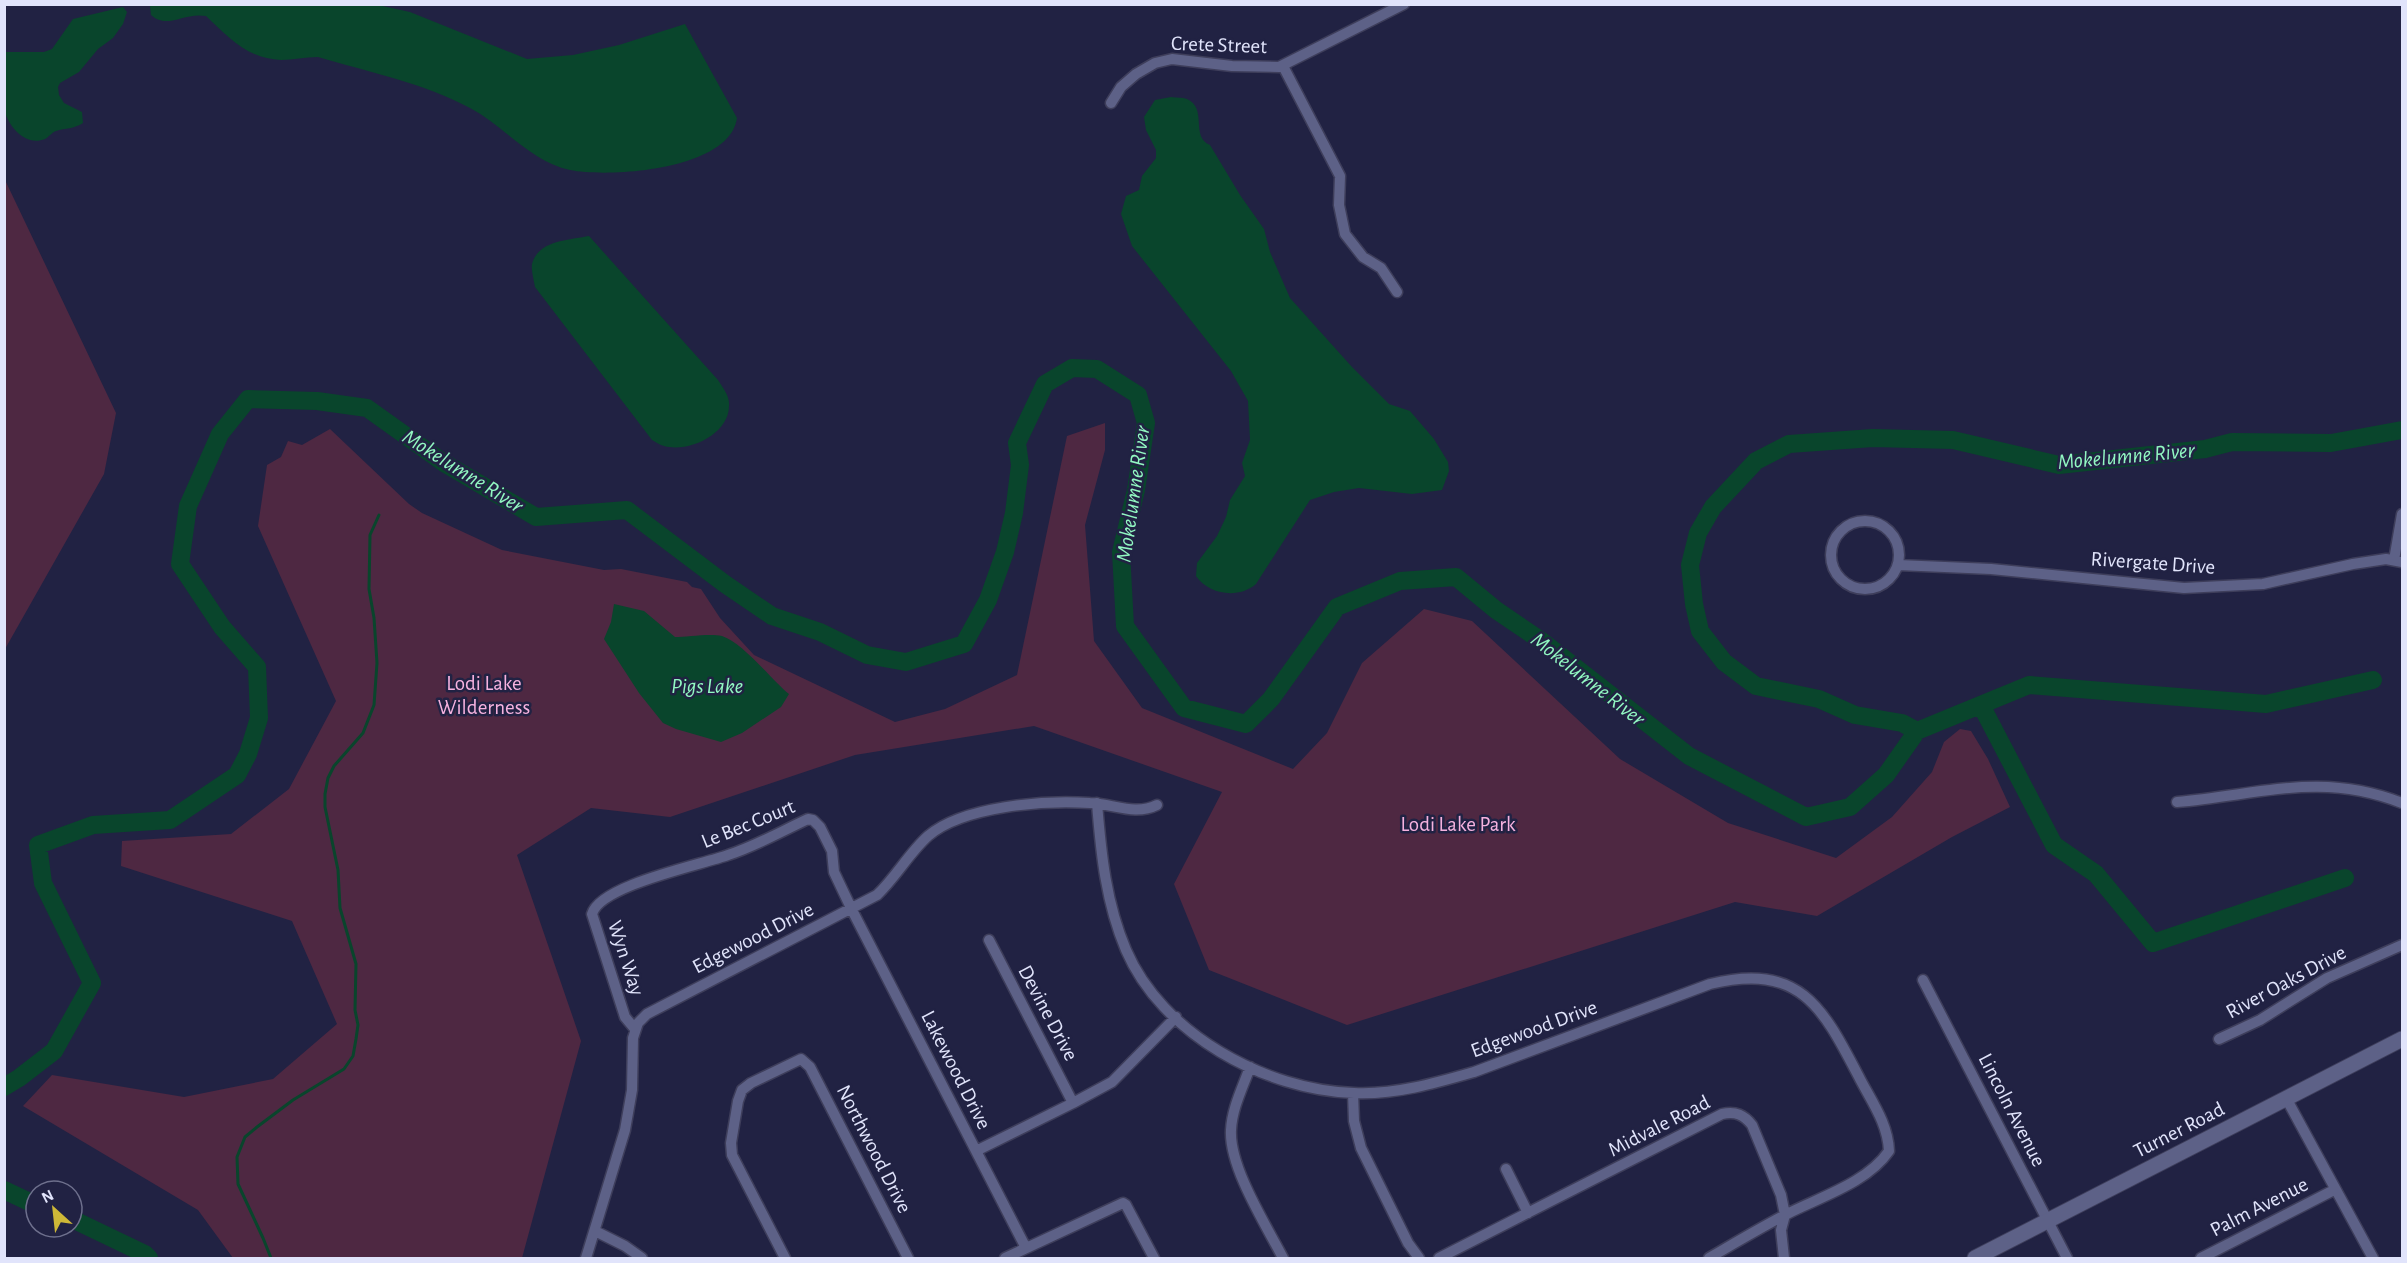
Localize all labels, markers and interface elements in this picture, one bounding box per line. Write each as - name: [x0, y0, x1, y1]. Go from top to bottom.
- street label: Crete Street: [1171, 33, 1268, 57]
- water label: Mokelumne River: [1113, 424, 1154, 564]
- water label: Mokelumne River: [399, 425, 528, 517]
- water label: Mokelumne River: [2057, 439, 2196, 473]
- street label: Rivergate Drive: [2090, 548, 2216, 578]
- water label: Mokelumne River: [1527, 628, 1650, 730]
- park label: Lodi Lake Wilderness: [438, 673, 530, 718]
- water label: Pigs Lake: [671, 675, 743, 697]
- street label: Le Bec Court: [698, 796, 798, 852]
- park label: Lodi Lake Park: [1400, 814, 1516, 835]
- street label: Edgewood Drive: [689, 898, 817, 978]
- street label: Wyn Way: [604, 918, 648, 998]
- street label: River Oaks Drive: [2222, 942, 2350, 1022]
- street label: Devine Drive: [1014, 962, 1082, 1064]
- street label: Edgewood Drive: [1468, 996, 1600, 1062]
- street label: Lakewood Drive: [917, 1007, 995, 1133]
- street label: Lincoln Avenue: [1975, 1050, 2049, 1170]
- street label: Northwood Drive: [833, 1082, 915, 1216]
- street label: Midvale Road: [1605, 1091, 1713, 1161]
- street label: Turner Road: [2130, 1098, 2228, 1162]
- street label: Palm Avenue: [2207, 1173, 2311, 1241]
- north arrow: [24, 1179, 84, 1239]
- text: N: [39, 1187, 56, 1206]

